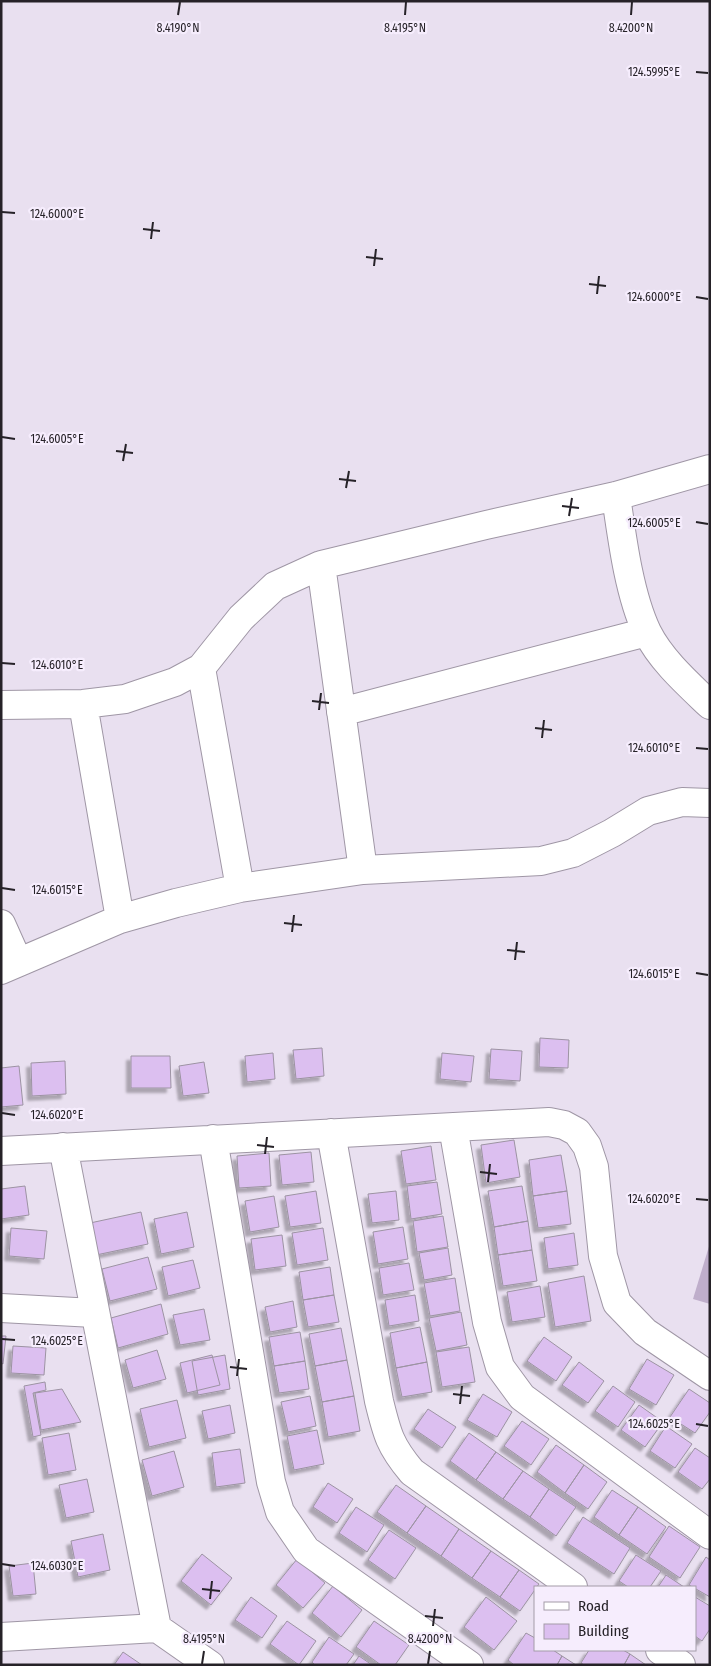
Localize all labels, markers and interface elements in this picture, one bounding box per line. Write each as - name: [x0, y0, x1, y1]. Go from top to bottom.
- text: 8.4190°N: [157, 21, 199, 35]
- text: 8.4195°N: [384, 21, 426, 35]
- text: 8.4200°N: [609, 21, 653, 35]
- text: 124.5995°E: [628, 65, 680, 79]
- text: 124.6000°E: [30, 207, 84, 221]
- text: 124.6000°E: [627, 290, 681, 304]
- text: 124.6005°E: [30, 432, 84, 446]
- text: 124.6005°E: [627, 516, 681, 530]
- text: 124.6010°E: [31, 658, 83, 672]
- text: 124.6010°E: [628, 741, 680, 755]
- text: 124.6015°E: [31, 883, 83, 897]
- text: 124.6015°E: [628, 967, 680, 981]
- text: 124.6020°E: [31, 1108, 84, 1122]
- text: 124.6020°E: [628, 1192, 681, 1206]
- text: 124.6025°E: [31, 1334, 83, 1348]
- text: 124.6025°E: [628, 1417, 680, 1431]
- text: 124.6030°E: [31, 1559, 84, 1573]
- legend: [534, 1586, 696, 1651]
- text: Road: [578, 1597, 609, 1615]
- text: Building: [578, 1622, 629, 1640]
- text: 8.4195°N: [183, 1632, 225, 1646]
- text: 8.4200°N: [408, 1632, 452, 1646]

